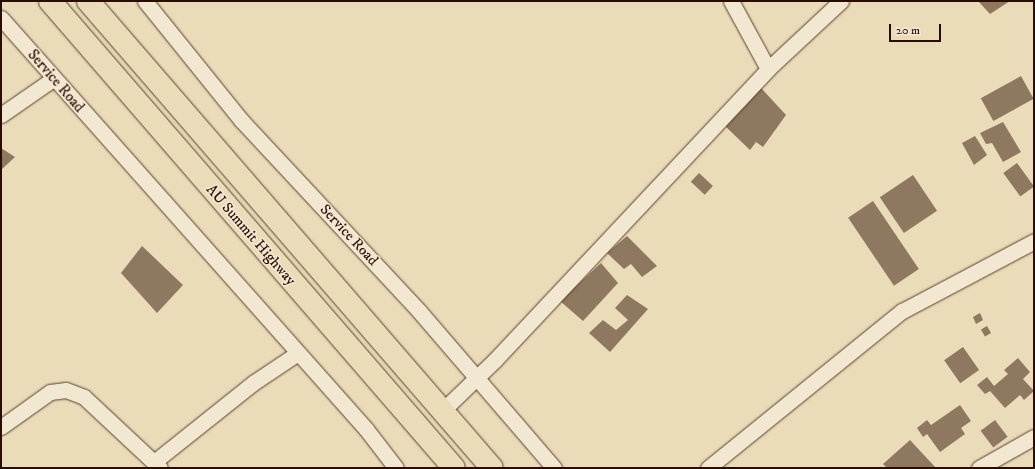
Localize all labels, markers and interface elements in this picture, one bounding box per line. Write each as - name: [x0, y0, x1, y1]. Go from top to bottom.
- scale bar: [891, 16, 943, 42]
- text: 20 m: [896, 23, 920, 38]
- street label: Service Road: [24, 46, 88, 116]
- street label: AU Summit Highway: [202, 181, 300, 289]
- street label: Service Road: [316, 201, 382, 269]

